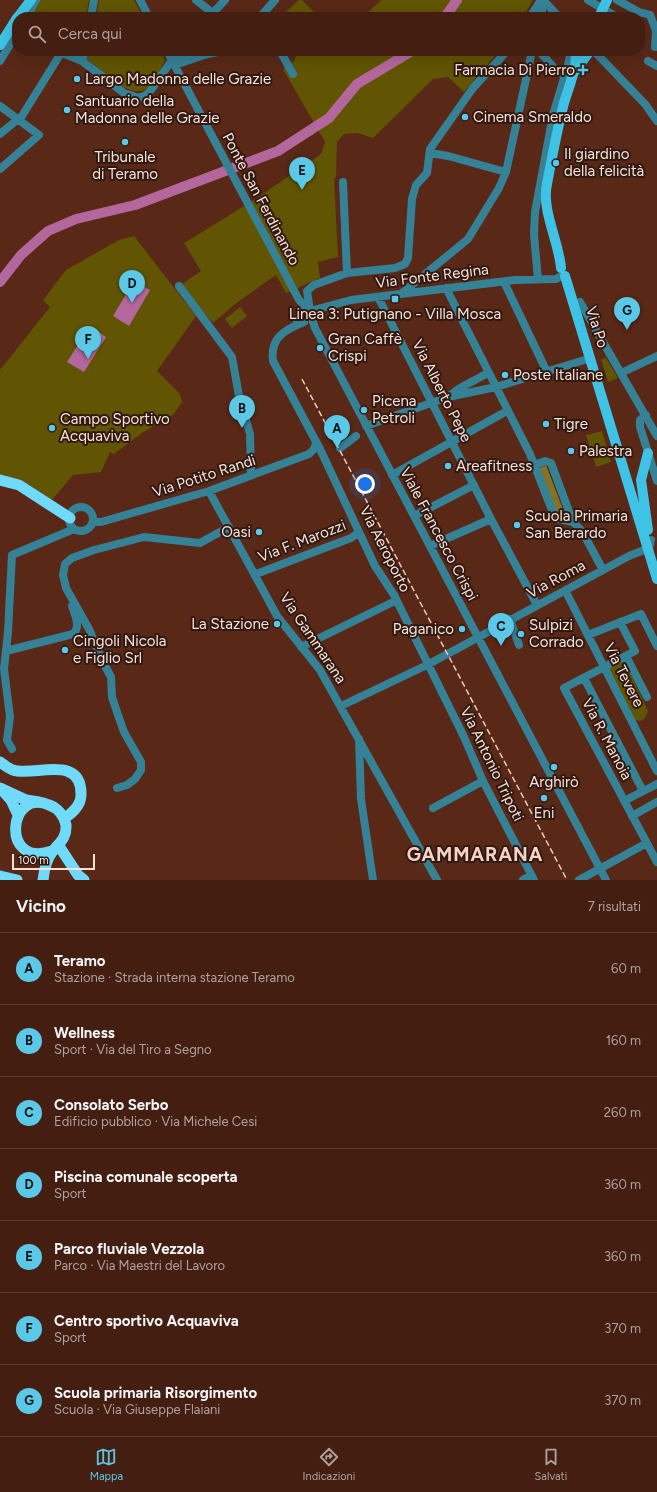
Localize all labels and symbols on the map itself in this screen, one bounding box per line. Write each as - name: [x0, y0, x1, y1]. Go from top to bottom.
- place label: Farmacia Di Pierro: [454, 61, 575, 79]
- marker: Farmacia Di Pierro: [578, 65, 588, 75]
- place label: Largo Madonna delle Grazie: [85, 70, 271, 88]
- marker: Largo Madonna delle Grazie: [72, 74, 82, 84]
- place label: Santuario della Madonna delle Grazie: [75, 92, 220, 127]
- marker: Santuario della Madonna delle Grazie: [62, 105, 72, 115]
- place label: Cinema Smeraldo: [473, 108, 592, 126]
- marker: Cinema Smeraldo: [460, 112, 470, 122]
- street label: Ponte San Ferdinando: [218, 130, 304, 269]
- marker: Tribunale di Teramo: [120, 137, 130, 147]
- place label: Il giardino della felicità: [564, 145, 644, 180]
- place label: Tribunale di Teramo: [92, 148, 158, 183]
- pin: E: [289, 157, 315, 190]
- marker: Il giardino della felicità: [551, 158, 561, 168]
- street label: Via Fonte Regina: [374, 260, 490, 292]
- pin: D: [119, 270, 145, 303]
- marker: Linea 3: Putignano - Villa Mosca: [390, 294, 400, 304]
- pin: G: [614, 297, 640, 330]
- street label: Via Po: [582, 304, 612, 350]
- place label: Linea 3: Putignano - Villa Mosca: [289, 305, 501, 323]
- pin: F: [75, 326, 101, 359]
- place label: Gran Caffè Crispi: [328, 330, 402, 365]
- street label: Via Alberto Pepe: [408, 337, 476, 445]
- marker: Gran Caffè Crispi: [315, 343, 325, 353]
- place label: Poste Italiane: [513, 366, 603, 384]
- marker: Poste Italiane: [500, 370, 510, 380]
- place label: Picena Petroli: [372, 392, 417, 427]
- pin: B: [229, 395, 255, 428]
- marker: Picena Petroli: [359, 405, 369, 415]
- place label: Campo Sportivo Acquaviva: [60, 410, 170, 445]
- pin: A: [324, 415, 350, 448]
- place label: Tigre: [554, 415, 588, 433]
- marker: Tigre: [541, 419, 551, 429]
- marker: Campo Sportivo Acquaviva: [47, 423, 57, 433]
- place label: Palestra: [579, 442, 632, 460]
- marker: Palestra: [566, 446, 576, 456]
- street label: Via Potito Randi: [150, 451, 258, 501]
- place label: Areafitness: [456, 457, 532, 475]
- marker: Areafitness: [443, 461, 453, 471]
- street label: Viale Francesco Crispi: [396, 464, 482, 604]
- your location: [355, 474, 375, 494]
- street label: Via Aeroporto: [356, 503, 415, 595]
- place label: Scuola Primaria San Berardo: [525, 507, 628, 542]
- street label: Via F. Marozzi: [256, 516, 348, 566]
- marker: Scuola Primaria San Berardo: [512, 520, 522, 530]
- place label: Oasi: [221, 523, 251, 541]
- marker: Oasi: [254, 527, 264, 537]
- street label: Via Roma: [524, 556, 588, 602]
- street label: Via Gammarana: [276, 589, 350, 687]
- pin: C: [488, 613, 514, 646]
- place label: La Stazione: [191, 615, 269, 633]
- place label: Sulpizi Corrado: [529, 616, 584, 651]
- marker: La Stazione: [272, 619, 282, 629]
- place label: Paganico: [393, 620, 454, 638]
- marker: Paganico: [457, 624, 467, 634]
- marker: Sulpizi Corrado: [516, 629, 526, 639]
- place label: Cingoli Nicola e Figlio Srl: [73, 632, 167, 667]
- street label: Via Tevere: [600, 640, 648, 710]
- marker: Cingoli Nicola e Figlio Srl: [60, 645, 70, 655]
- street label: Via R. Manoia: [578, 695, 636, 783]
- street label: Via Antonio Tripoti: [456, 704, 528, 824]
- marker: Arghirò: [549, 762, 559, 772]
- place label: Arghirò: [529, 773, 579, 791]
- marker: Eni: [539, 793, 549, 803]
- place label: Eni: [534, 804, 554, 822]
- district label: GAMMARANA: [407, 843, 543, 866]
- scale bar: [12, 852, 95, 871]

